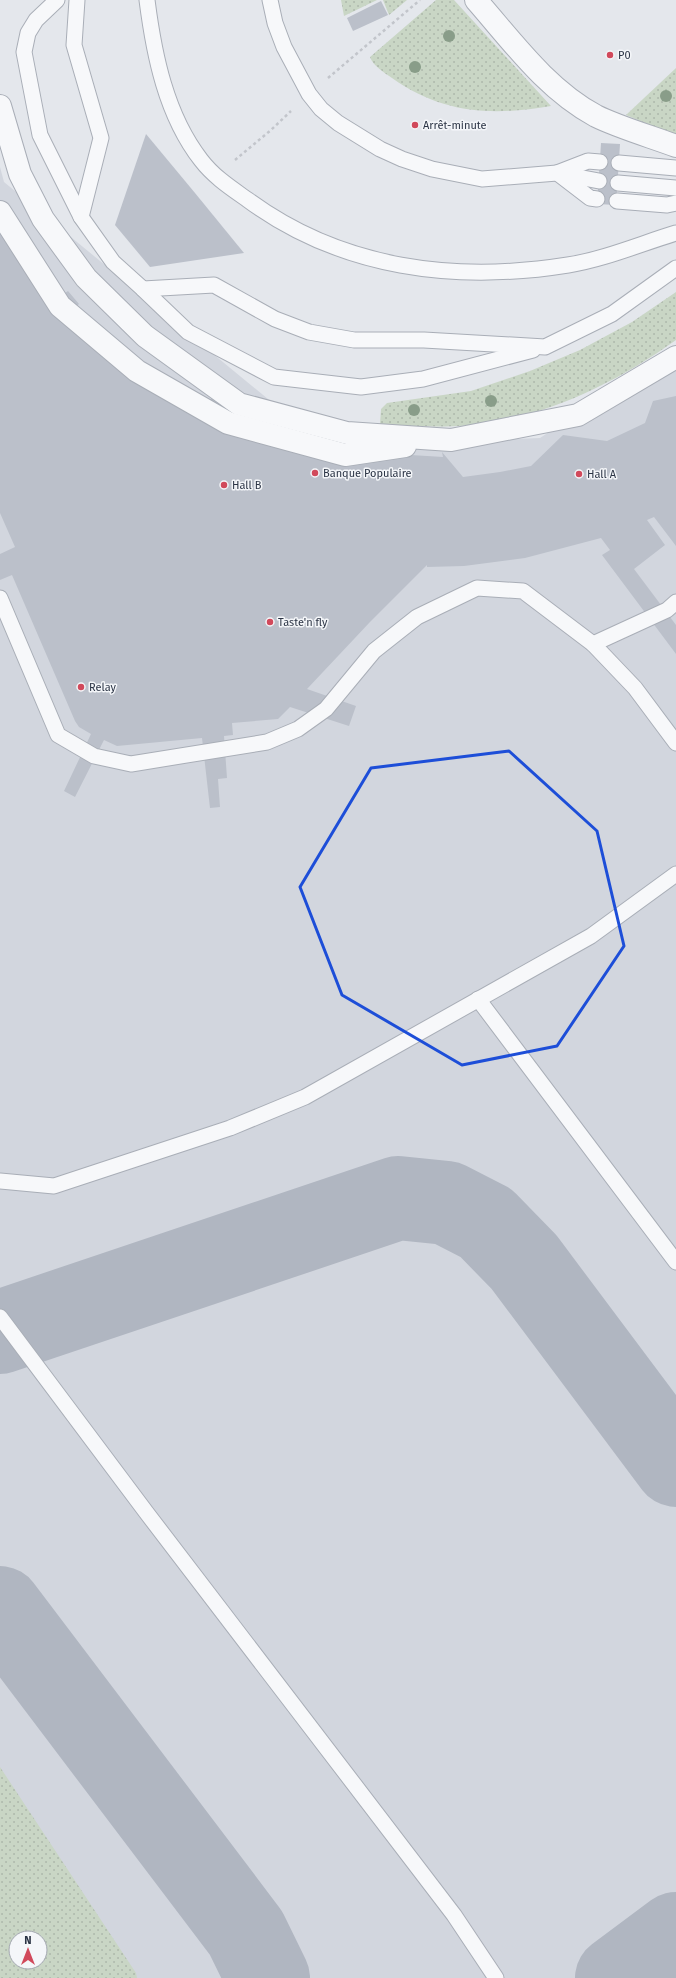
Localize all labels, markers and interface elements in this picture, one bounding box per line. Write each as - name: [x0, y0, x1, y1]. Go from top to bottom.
- place label: P0: [618, 49, 631, 62]
- marker: P0: [605, 50, 615, 60]
- place label: Arrêt-minute: [423, 119, 487, 132]
- marker: Arrêt-minute: [410, 120, 420, 130]
- place label: Banque Populaire: [323, 467, 412, 480]
- marker: Banque Populaire: [310, 468, 320, 478]
- place label: Hall A: [587, 468, 617, 481]
- marker: Hall A: [574, 469, 584, 479]
- place label: Hall B: [232, 479, 262, 492]
- marker: Hall B: [219, 480, 229, 490]
- place label: Taste'n fly: [278, 616, 328, 629]
- marker: Taste'n fly: [265, 617, 275, 627]
- place label: Relay: [89, 681, 116, 694]
- marker: Relay: [76, 682, 86, 692]
- north arrow: [8, 1930, 48, 1970]
- text: N: [24, 1934, 32, 1947]

